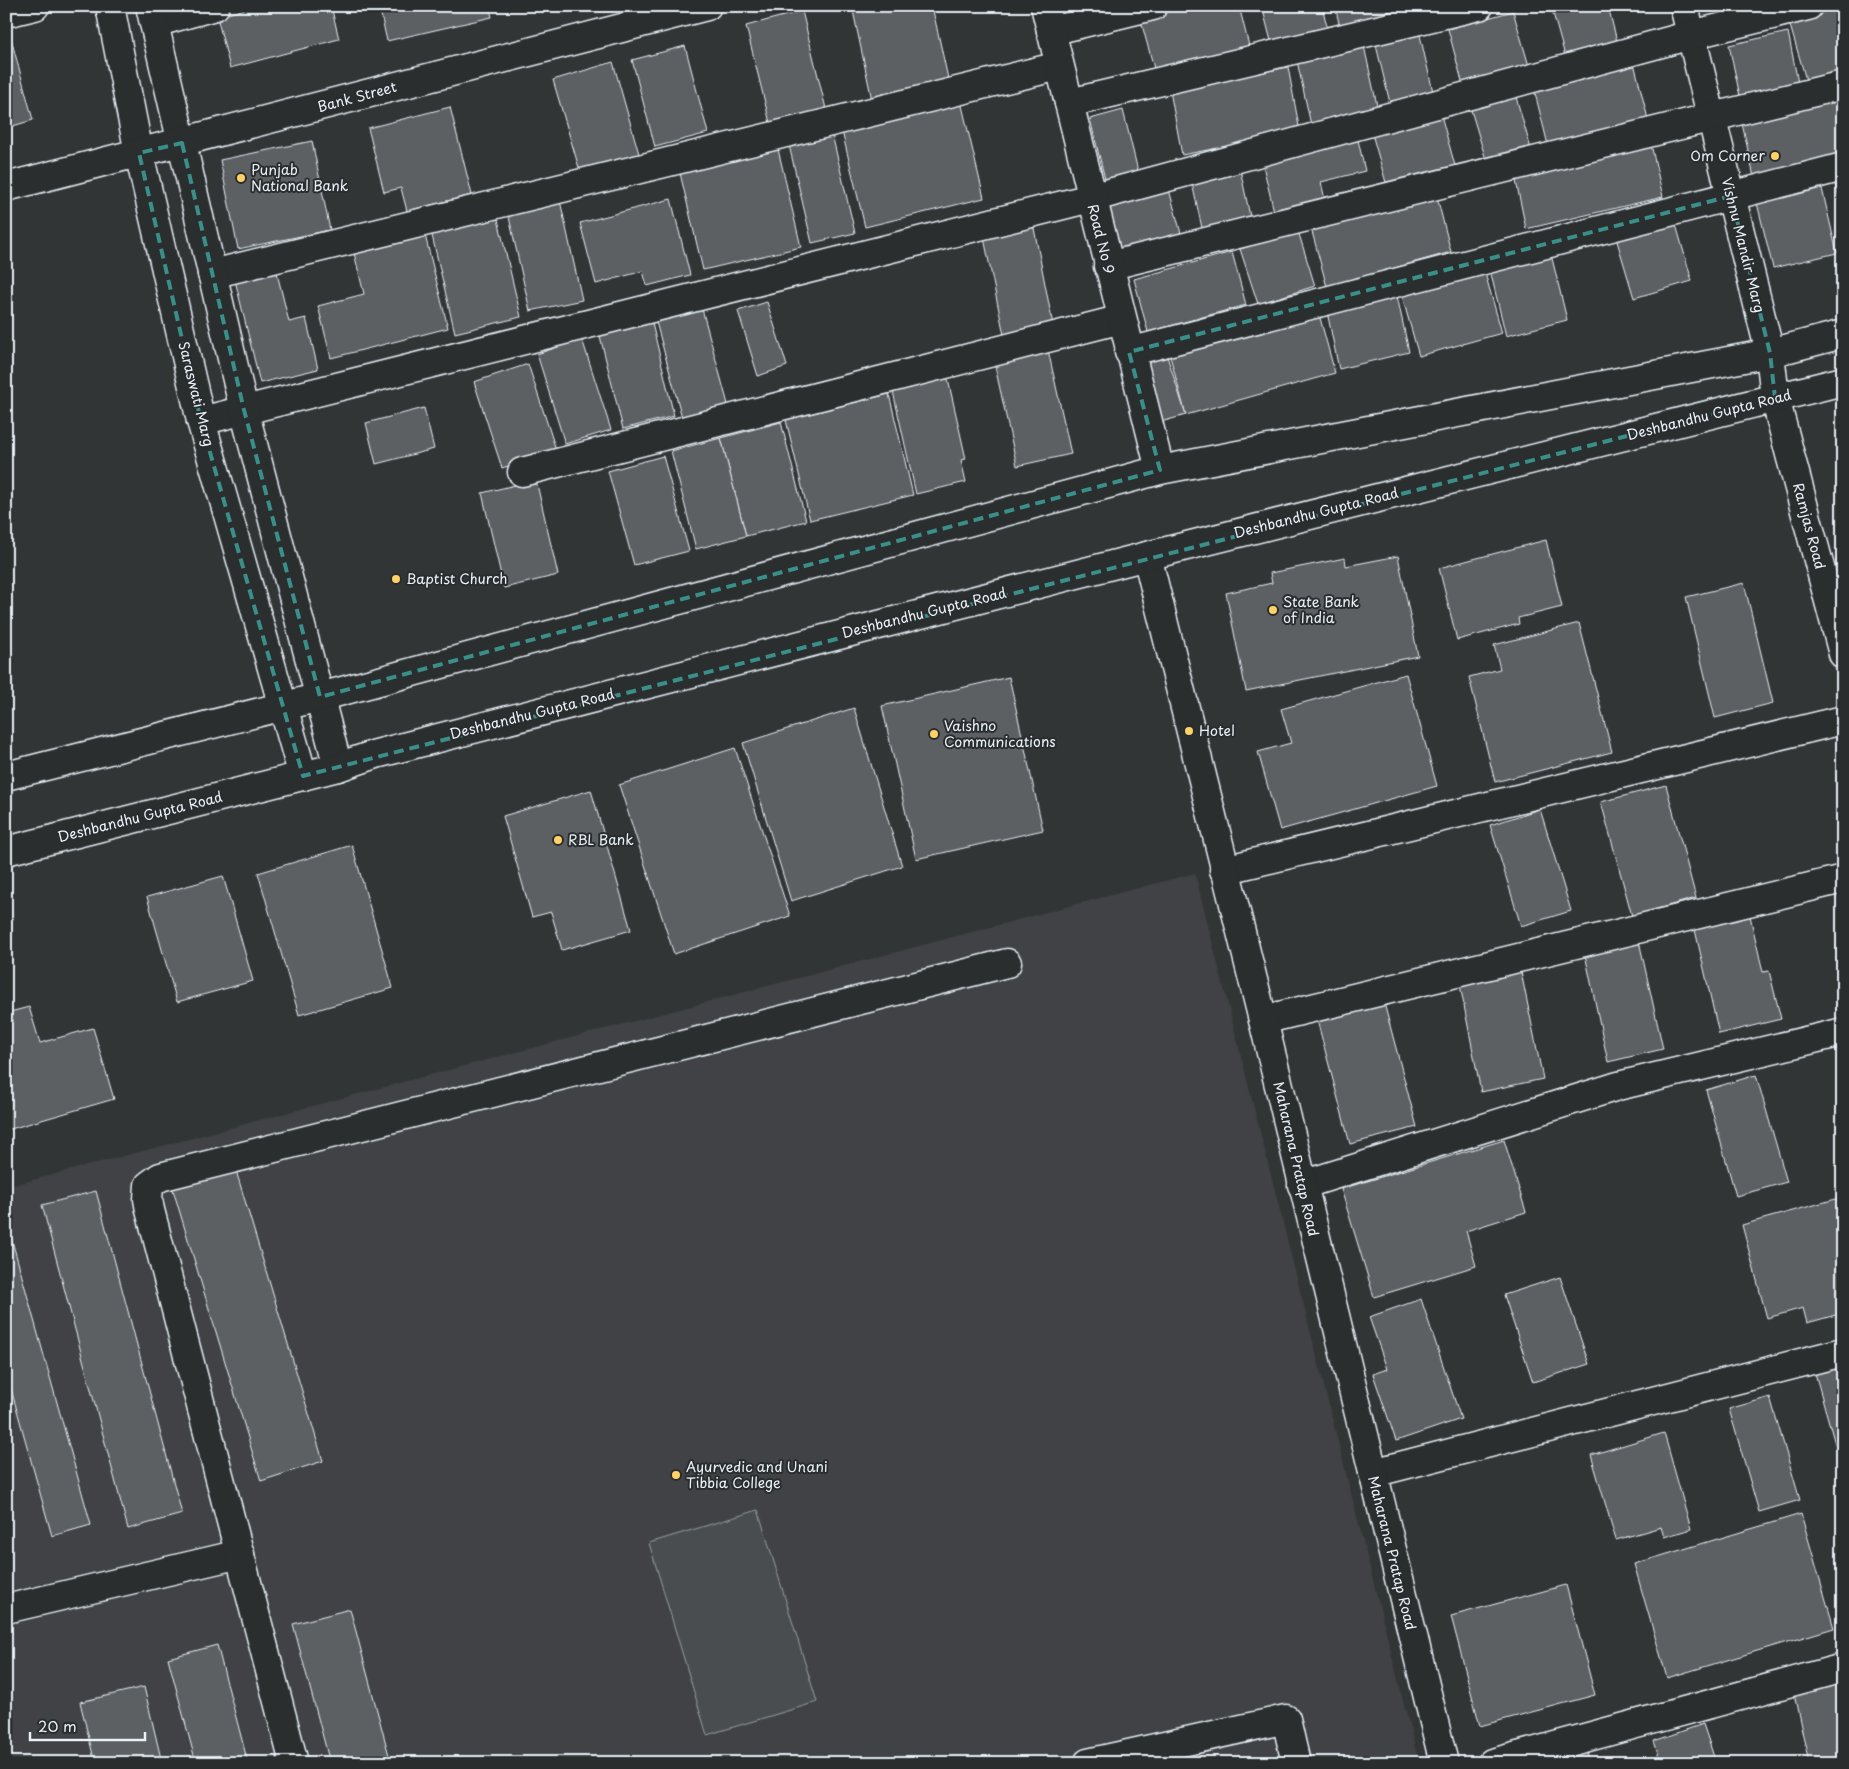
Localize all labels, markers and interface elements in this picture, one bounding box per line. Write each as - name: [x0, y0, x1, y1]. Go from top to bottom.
- street label: Bank Street: [315, 76, 399, 117]
- place label: Om Corner: [1690, 145, 1765, 166]
- marker: Om Corner: [1769, 150, 1781, 162]
- place label: Punjab National Bank: [251, 159, 349, 196]
- marker: Punjab National Bank: [235, 172, 247, 184]
- street label: Vishnu Mandir Marg: [1717, 175, 1770, 315]
- street label: Road No 9: [1083, 202, 1120, 276]
- street label: Saraswati Marg: [173, 339, 220, 449]
- street label: Deshbandhu Gupta Road: [1624, 384, 1794, 445]
- street label: Ramjas Road: [1788, 480, 1831, 571]
- street label: Deshbandhu Gupta Road: [1231, 482, 1401, 543]
- place label: Baptist Church: [406, 568, 507, 589]
- marker: Baptist Church: [390, 573, 402, 585]
- street label: Deshbandhu Gupta Road: [839, 582, 1009, 643]
- place label: State Bank of India: [1283, 591, 1360, 628]
- marker: State Bank of India: [1267, 604, 1279, 616]
- street label: Deshbandhu Gupta Road: [447, 683, 617, 744]
- place label: Vaishno Communications: [944, 715, 1056, 752]
- place label: Hotel: [1199, 720, 1235, 741]
- marker: Hotel: [1183, 725, 1195, 737]
- marker: Vaishno Communications: [928, 728, 940, 740]
- street label: Deshbandhu Gupta Road: [55, 786, 225, 847]
- place label: RBL Bank: [568, 829, 634, 850]
- marker: RBL Bank: [552, 834, 564, 846]
- street label: Maharana Pratap Road: [1268, 1079, 1325, 1238]
- place label: Ayurvedic and Unani Tibbia College: [686, 1456, 828, 1493]
- marker: Ayurvedic and Unani Tibbia College: [670, 1469, 682, 1481]
- street label: Maharana Pratap Road: [1363, 1474, 1422, 1632]
- scale bar: [30, 1709, 145, 1741]
- text: 20 m: [38, 1714, 77, 1737]

